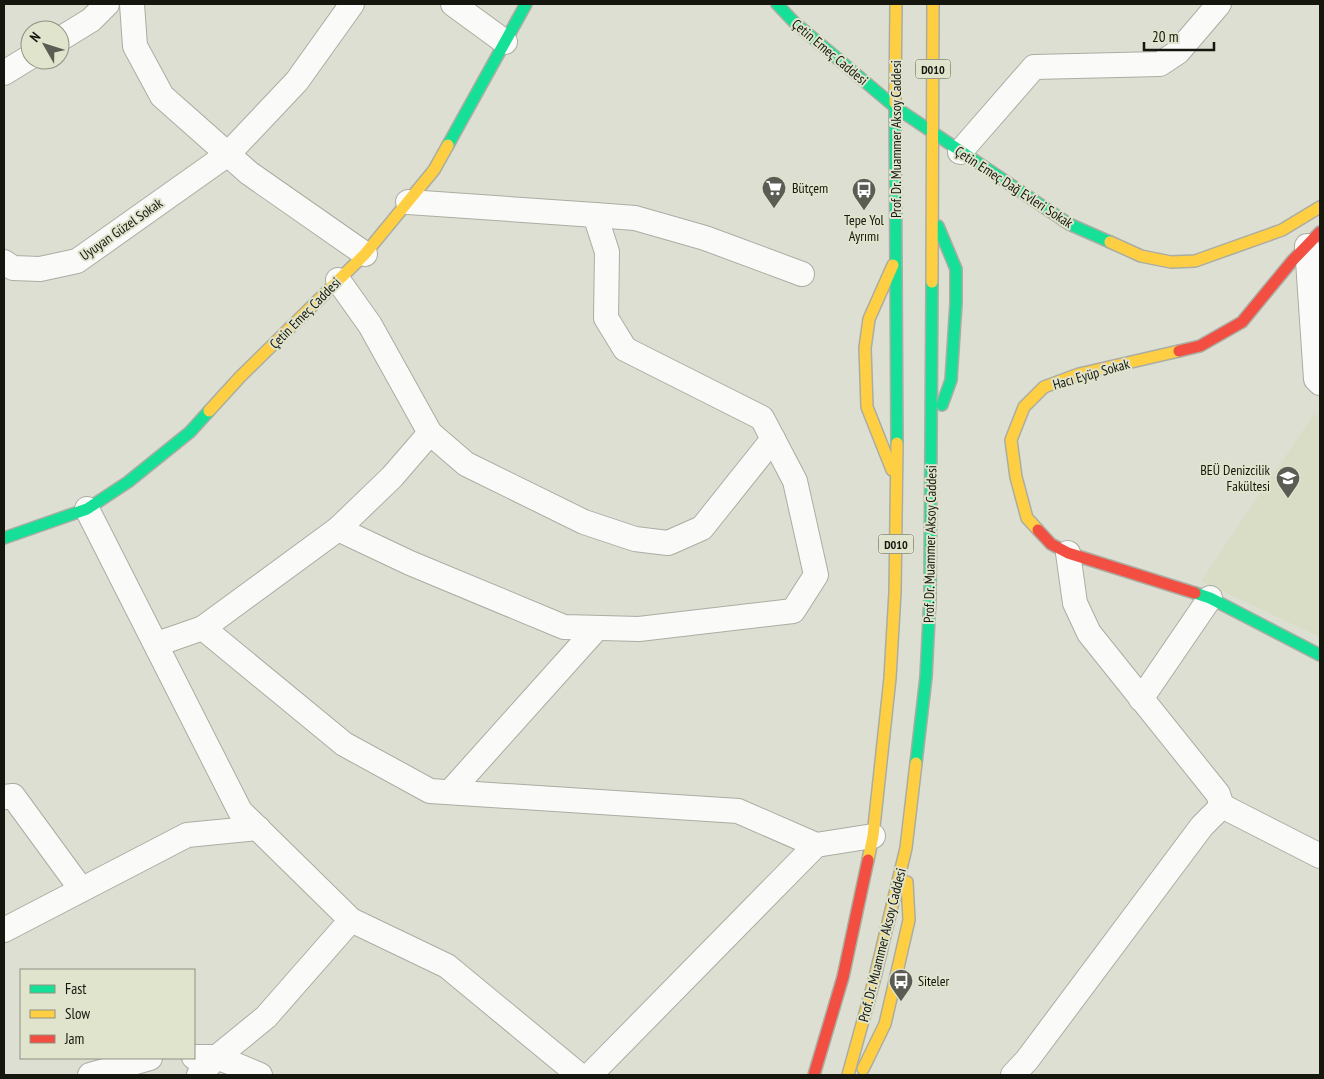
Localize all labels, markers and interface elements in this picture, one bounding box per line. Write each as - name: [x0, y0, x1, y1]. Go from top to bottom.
- street label: Çetin Emeç Caddesi: [788, 15, 872, 89]
- north arrow: [20, 20, 70, 70]
- scale bar: [1144, 20, 1214, 52]
- text: 20 m: [1152, 27, 1178, 46]
- text: N: [26, 28, 44, 45]
- street label: Prof. Dr. Muammer Aksoy Caddesi: [887, 60, 905, 218]
- road number: D010: [916, 60, 950, 78]
- street label: Çetin Emeç Dağ Evleri Sokak: [952, 142, 1077, 232]
- supermarket icon: Bütçem: [761, 175, 787, 209]
- bus stop icon: Tepe Yol Ayrımı: [851, 177, 877, 211]
- place label: Bütçem: [792, 179, 828, 197]
- street label: Uyuyan Güzel Sokak: [76, 193, 166, 264]
- place label: Tepe Yol Ayrımı: [844, 211, 885, 245]
- street label: Çetin Emeç Caddesi: [265, 273, 345, 353]
- street label: Hacı Eyüp Sokak: [1051, 354, 1132, 394]
- place label: BEÜ Denizcilik Fakültesi: [1200, 461, 1271, 495]
- street label: Prof. Dr. Muammer Aksoy Caddesi: [920, 465, 940, 623]
- school or university icon: BEÜ Denizcilik Fakültesi: [1275, 465, 1301, 499]
- road number: D010: [878, 534, 914, 554]
- street label: Prof. Dr. Muammer Aksoy Caddesi: [854, 866, 910, 1024]
- bus stop icon: Siteler: [888, 968, 914, 1002]
- legend: [20, 969, 195, 1059]
- place label: Siteler: [918, 972, 950, 990]
- text: Fast: [65, 979, 86, 998]
- text: Slow: [65, 1004, 90, 1023]
- text: Jam: [64, 1029, 84, 1048]

